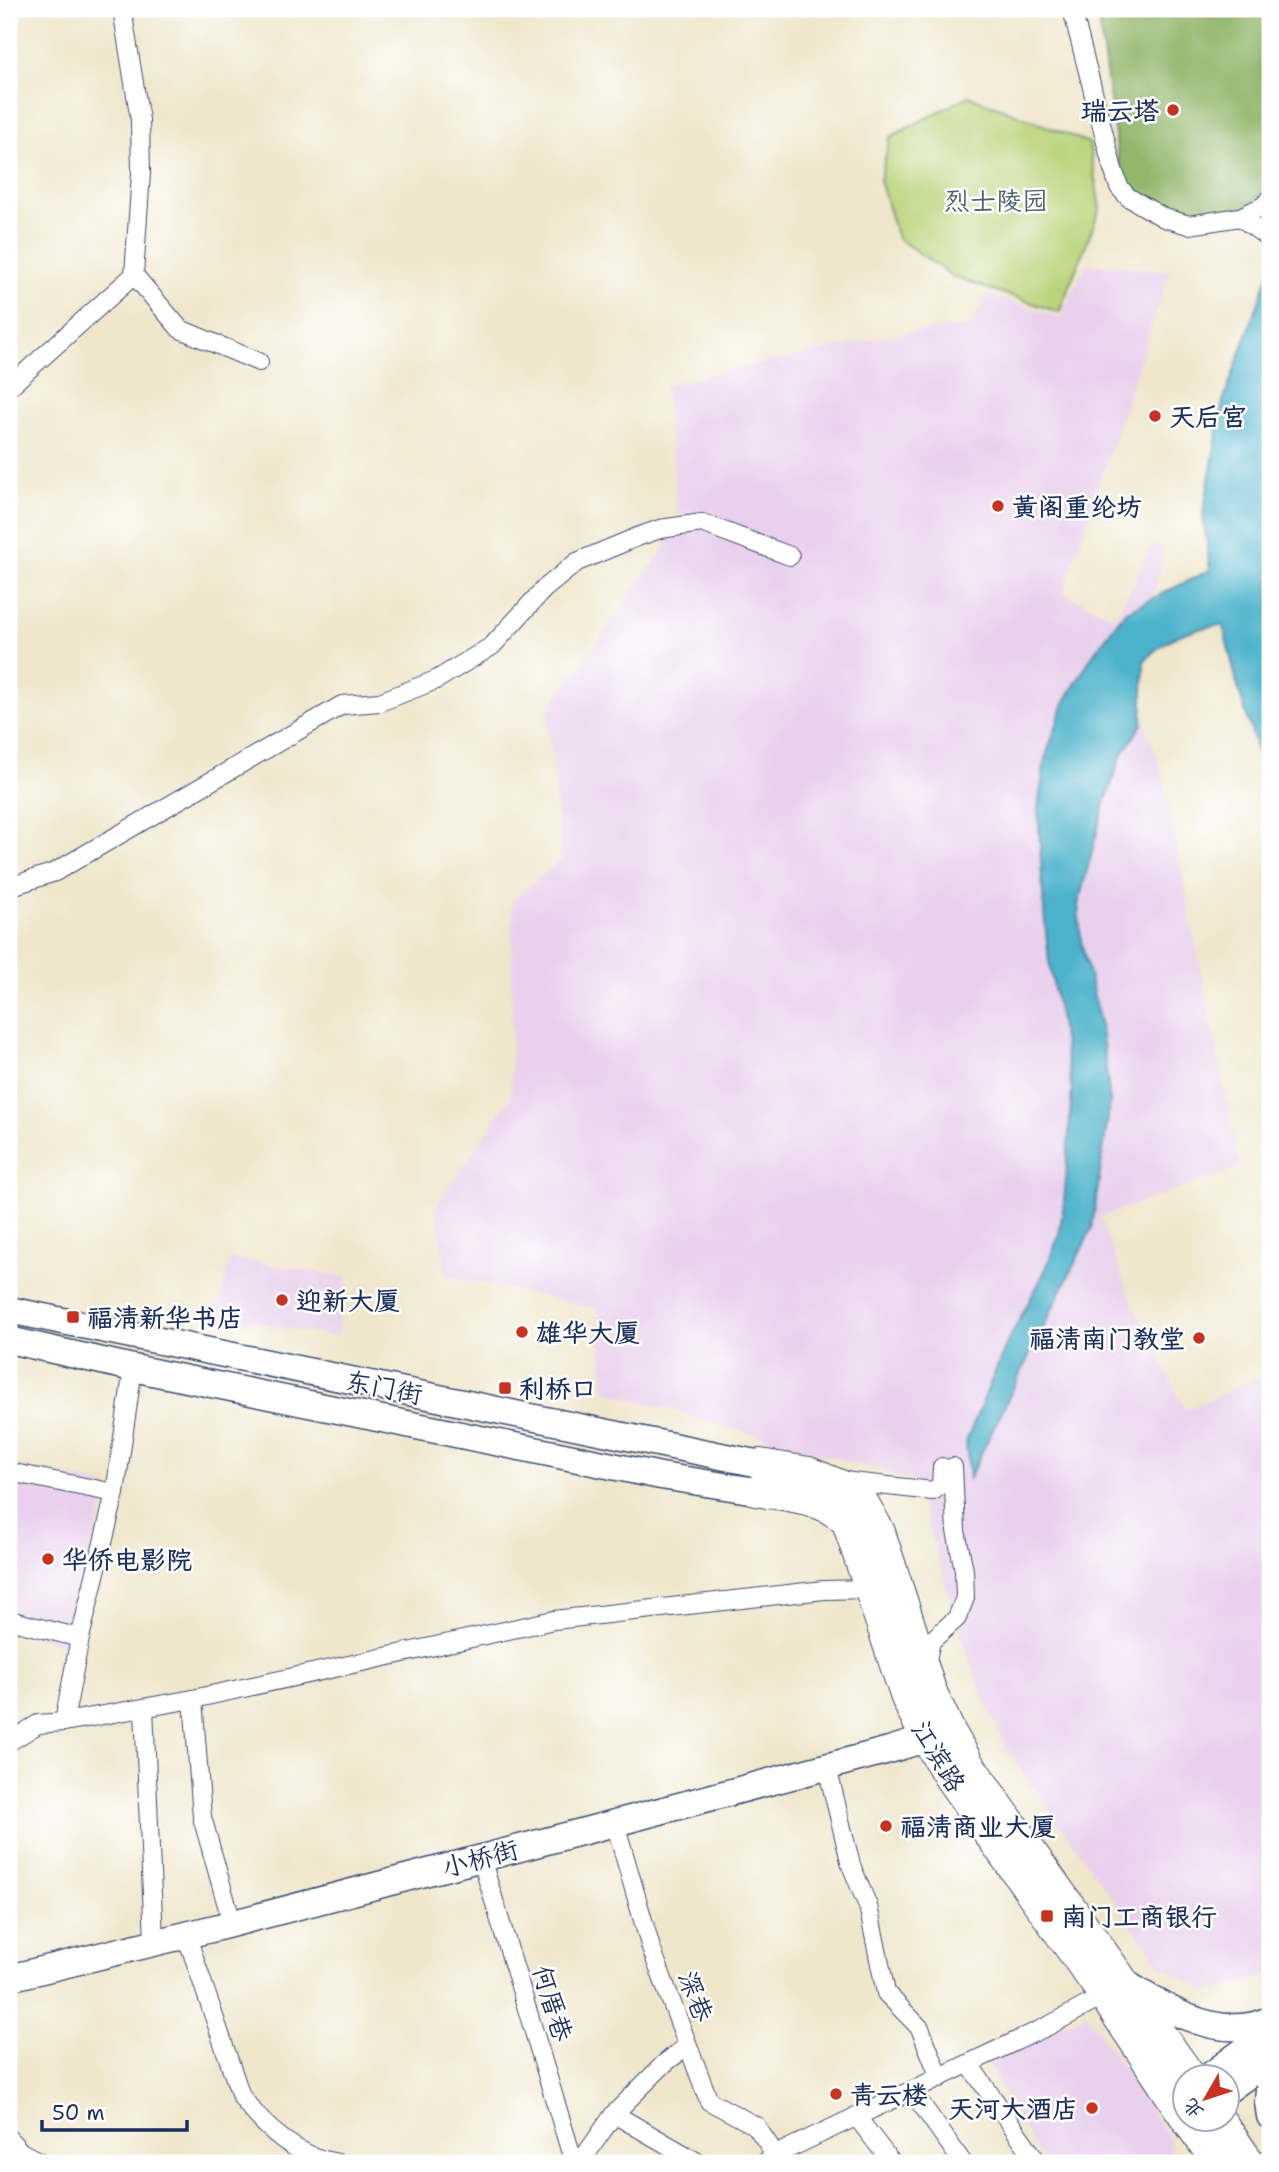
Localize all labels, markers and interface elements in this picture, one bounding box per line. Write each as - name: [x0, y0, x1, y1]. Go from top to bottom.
- place label: 瑞云塔: [1081, 93, 1159, 128]
- marker: 瑞云塔: [1165, 102, 1181, 118]
- park label: 烈士陵园: [944, 183, 1048, 218]
- place label: 天后宫: [1169, 399, 1247, 434]
- marker: 天后宫: [1147, 408, 1163, 424]
- place label: 黄阁重纶坊: [1012, 489, 1142, 524]
- marker: 黄阁重纶坊: [990, 498, 1006, 514]
- place label: 迎新大厦: [296, 1283, 400, 1318]
- marker: 迎新大厦: [274, 1292, 290, 1308]
- place label: 福清新华书店: [87, 1300, 243, 1335]
- marker: 福清新华书店: [65, 1309, 81, 1325]
- place label: 雄华大厦: [536, 1315, 640, 1350]
- place label: 福清南门教堂: [1029, 1321, 1185, 1356]
- marker: 雄华大厦: [514, 1324, 530, 1340]
- marker: 福清南门教堂: [1191, 1330, 1207, 1346]
- street label: 东门街: [342, 1362, 426, 1412]
- place label: 利桥口: [519, 1371, 597, 1406]
- marker: 利桥口: [497, 1380, 513, 1396]
- place label: 华侨电影院: [62, 1542, 192, 1577]
- marker: 华侨电影院: [40, 1551, 56, 1567]
- street label: 江滨路: [904, 1714, 974, 1798]
- place label: 福清商业大厦: [900, 1809, 1056, 1844]
- marker: 福清商业大厦: [878, 1818, 894, 1834]
- street label: 小桥街: [438, 1831, 522, 1885]
- place label: 南门工商银行: [1061, 1899, 1217, 1934]
- marker: 南门工商银行: [1039, 1908, 1055, 1924]
- street label: 何厝巷: [525, 1961, 581, 2045]
- street label: 深巷: [670, 1965, 722, 2027]
- north arrow: [1170, 2064, 1240, 2134]
- place label: 青云楼: [850, 2077, 928, 2112]
- marker: 青云楼: [828, 2086, 844, 2102]
- scale bar: [42, 2088, 187, 2132]
- place label: 天河大酒店: [948, 2091, 1078, 2126]
- text: 北: [1177, 2093, 1209, 2124]
- text: 50 m: [52, 2099, 105, 2127]
- marker: 天河大酒店: [1084, 2100, 1100, 2116]

